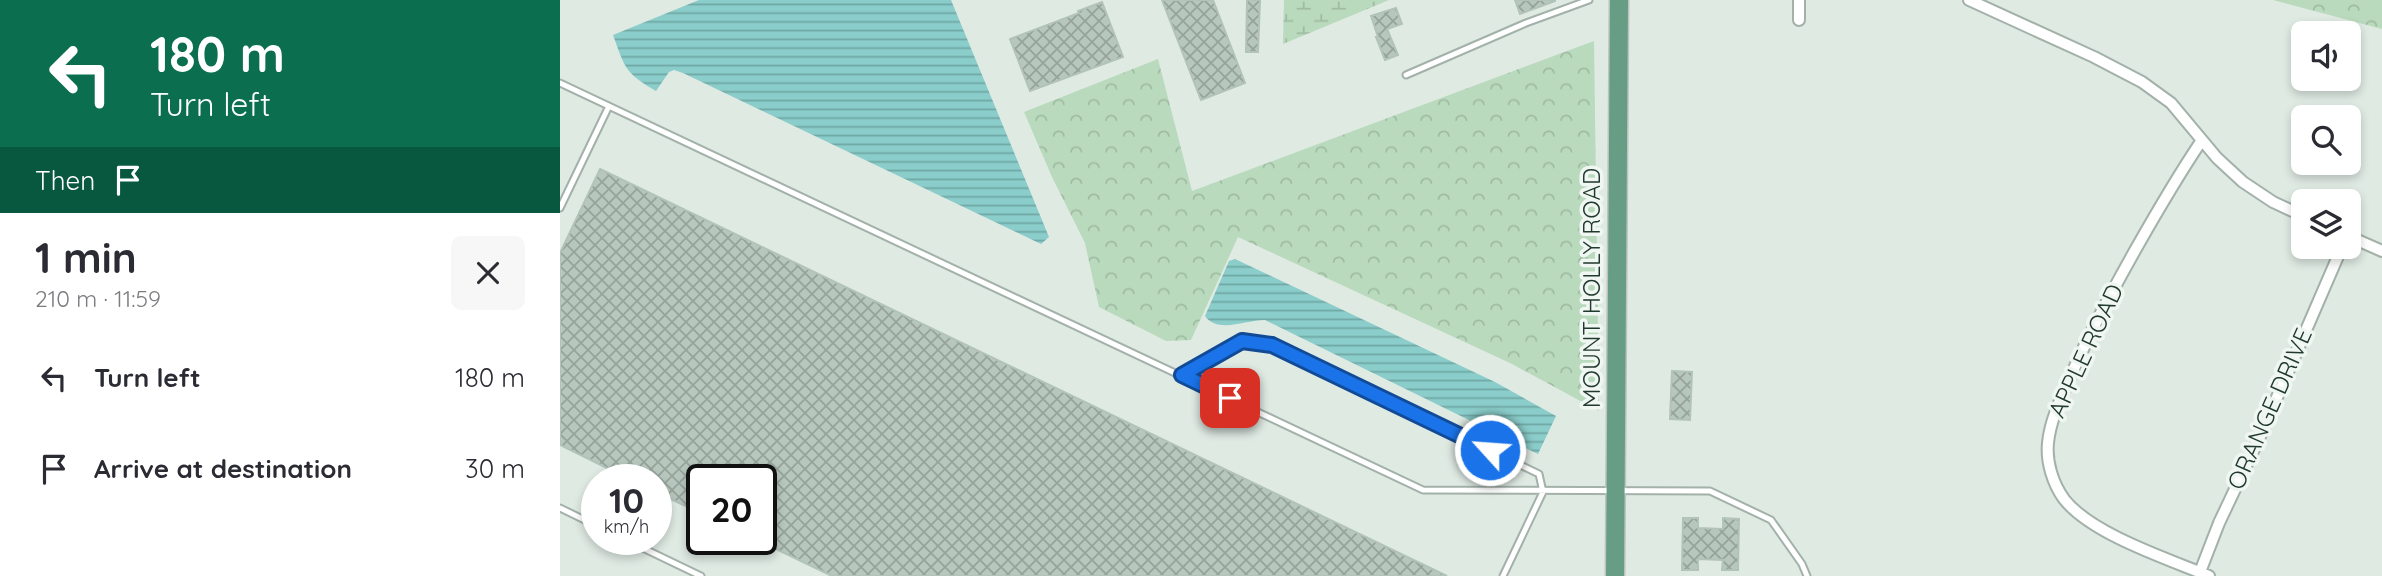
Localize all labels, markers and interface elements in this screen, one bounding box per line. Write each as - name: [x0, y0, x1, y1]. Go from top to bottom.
- map controls: [2291, 21, 2361, 259]
- button: sound: [2291, 21, 2361, 91]
- text: 180 m: [150, 23, 285, 84]
- icon: left: [35, 28, 126, 119]
- text: Turn left: [150, 84, 271, 124]
- button: search: [2291, 105, 2361, 175]
- icon: arrive: [109, 161, 147, 199]
- text: Then: [35, 164, 95, 197]
- street label: MOUNT HOLLY ROAD: [1576, 168, 1606, 408]
- button: layers: [2291, 189, 2361, 259]
- text: 1 min: [35, 231, 137, 284]
- button: close: [451, 236, 525, 310]
- street label: APPLE ROAD: [2041, 279, 2129, 422]
- text: 210 m · 11:59: [35, 284, 161, 313]
- street label: ORANGE DRIVE: [2220, 323, 2318, 494]
- icon: left: [35, 359, 73, 397]
- text: Turn left: [94, 361, 201, 394]
- text: 180 m: [455, 361, 525, 394]
- pin: [1200, 368, 1260, 428]
- icon: arrive: [1211, 379, 1249, 417]
- position arrow: [1453, 413, 1527, 487]
- icon: arrive: [35, 450, 73, 488]
- text: Arrive at destination: [94, 452, 352, 485]
- text: 30 m: [465, 452, 525, 485]
- speed limit sign: 20: [686, 464, 777, 555]
- text: 10: [609, 478, 644, 522]
- text: km/h: [604, 515, 649, 538]

